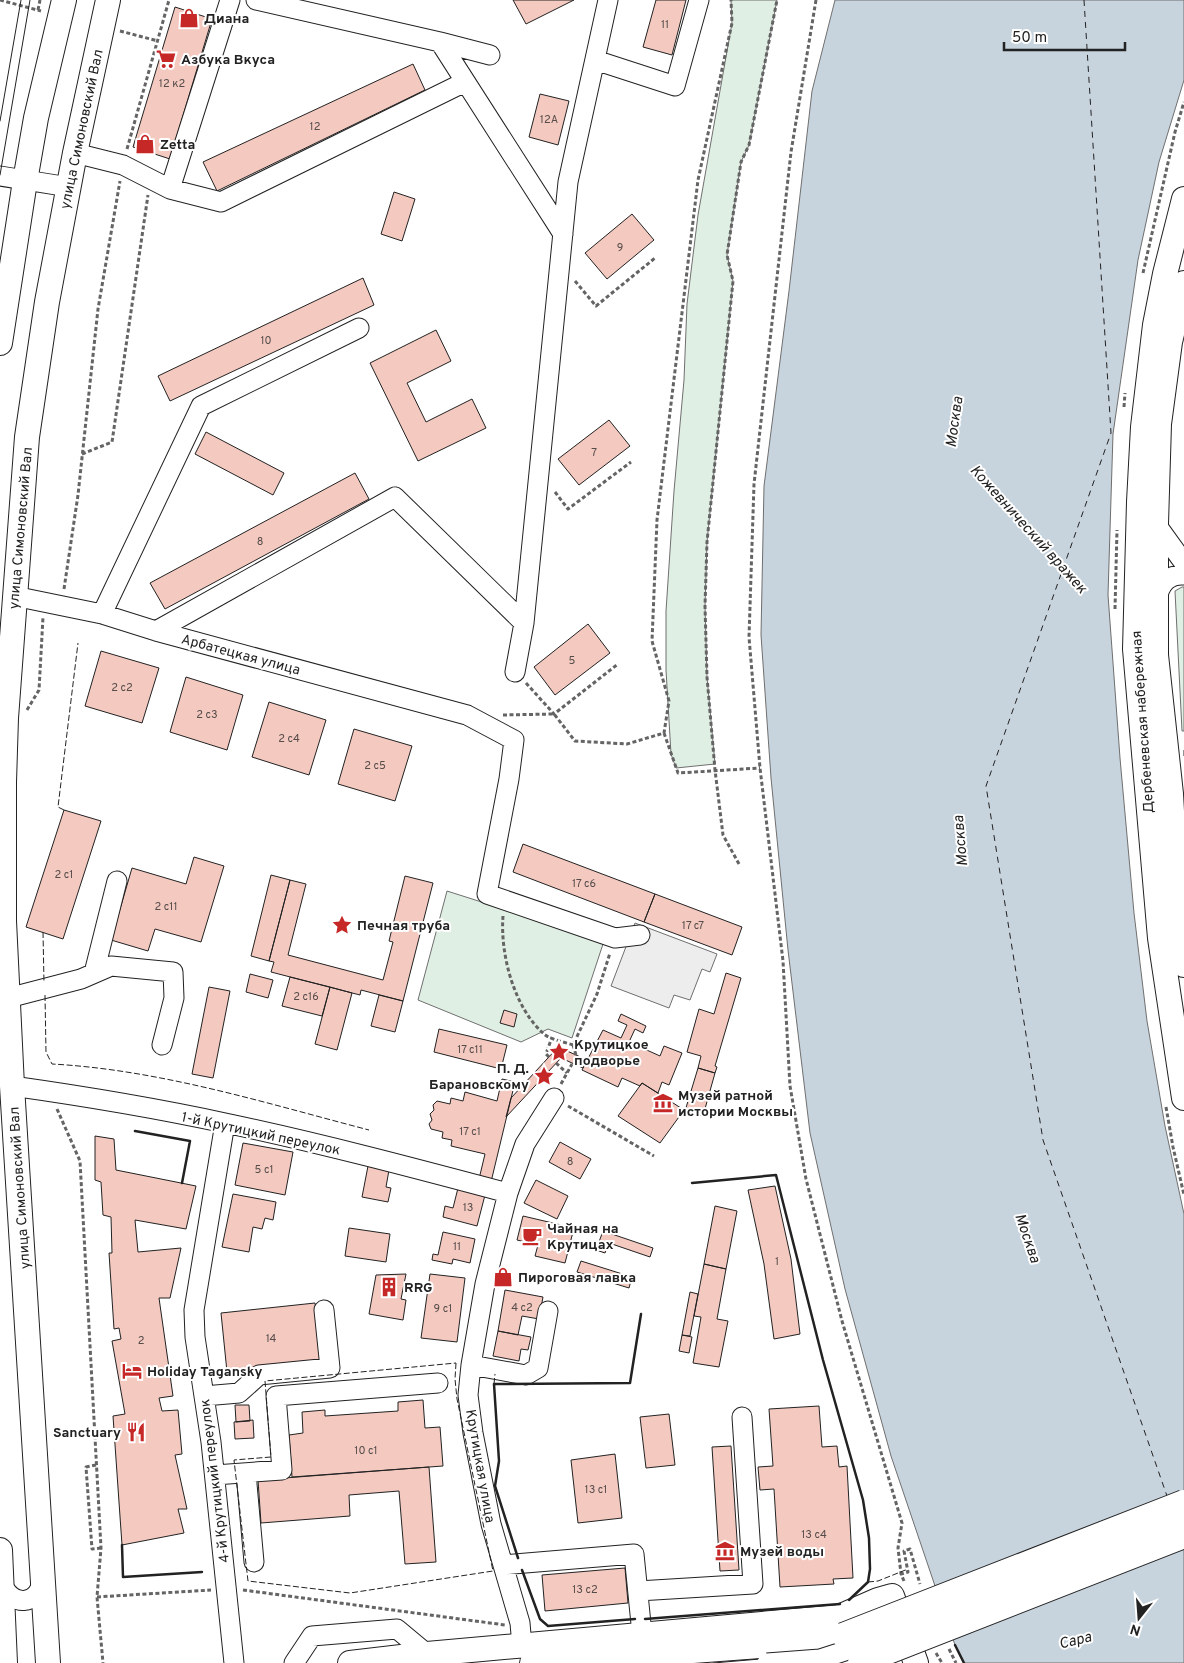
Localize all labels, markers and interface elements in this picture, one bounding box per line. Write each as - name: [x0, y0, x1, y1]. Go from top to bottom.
- shop icon: Диана: [178, 7, 200, 29]
- place label: Диана: [204, 11, 249, 28]
- house number: 11: [661, 18, 669, 32]
- scale bar: [1004, 20, 1125, 52]
- text: 50 m: [1012, 29, 1047, 48]
- street label: улица Симоновский Вал: [57, 48, 108, 211]
- supermarket icon: Азбука Вкуса: [155, 48, 177, 70]
- place label: Азбука Вкуса: [181, 52, 275, 69]
- house number: 12 к2: [159, 77, 185, 91]
- house number: 12А: [540, 113, 558, 127]
- house number: 12: [310, 120, 320, 134]
- shop icon: Zetta: [134, 133, 156, 155]
- place label: Zetta: [160, 137, 195, 154]
- house number: 9: [617, 241, 623, 255]
- house number: 10: [260, 334, 272, 348]
- water label: Москва: [943, 395, 968, 449]
- street label: улица Симоновский Вал: [6, 446, 37, 610]
- house number: 7: [591, 446, 597, 460]
- water label: Кожевнический вражек: [965, 462, 1091, 599]
- house number: 8: [257, 535, 263, 549]
- street label: Дербеневская набережная: [1129, 630, 1158, 814]
- street label: Арбатецкая улица: [179, 631, 302, 680]
- house number: 5: [569, 654, 576, 668]
- house number: 2 c2: [111, 681, 133, 695]
- house number: 2 c3: [196, 708, 218, 722]
- house number: 2 c4: [278, 732, 300, 746]
- house number: 2 c5: [364, 759, 386, 773]
- water label: Москва: [950, 814, 973, 867]
- house number: 2 с1: [55, 868, 73, 882]
- house number: 17 с6: [572, 877, 596, 891]
- house number: 2 с11: [154, 900, 178, 914]
- place icon: Печная труба: [331, 914, 353, 936]
- place label: Печная труба: [357, 918, 450, 935]
- house number: 17 с7: [682, 919, 704, 933]
- house number: 2 с16: [293, 990, 319, 1004]
- place label: Крутицкое подворье: [574, 1037, 649, 1070]
- place icon: Крутицкое подворье: [548, 1041, 570, 1063]
- house number: 17 с11: [457, 1043, 483, 1057]
- place label: П. Д. Барановскому: [429, 1061, 529, 1094]
- place icon: П. Д. Барановскому: [533, 1065, 555, 1087]
- place label: Музей ратной истории Москвы: [678, 1088, 793, 1121]
- museum icon: Музей ратной истории Москвы: [652, 1092, 674, 1114]
- street label: улица Симоновский Вал: [6, 1106, 35, 1270]
- street label: 1-й Крутицкий переулок: [180, 1109, 342, 1160]
- house number: 17 с1: [459, 1125, 481, 1139]
- house number: 8: [567, 1155, 573, 1169]
- house number: 5 с1: [254, 1163, 274, 1177]
- house number: 13: [463, 1201, 473, 1215]
- water label: Москва: [1009, 1211, 1044, 1266]
- place label: Чайная на Крутицах: [547, 1221, 619, 1254]
- cafe icon: Чайная на Крутицах: [521, 1225, 543, 1247]
- house number: 11: [453, 1240, 461, 1254]
- house number: 1: [775, 1255, 779, 1269]
- shop icon: Пироговая лавка: [492, 1266, 514, 1288]
- place label: Пироговая лавка: [518, 1270, 636, 1287]
- building icon: RRG: [378, 1276, 400, 1298]
- place label: RRG: [404, 1280, 433, 1297]
- house number: 4 с2: [511, 1301, 533, 1315]
- house number: 9 с1: [434, 1302, 452, 1316]
- house number: 14: [266, 1332, 277, 1346]
- house number: 2: [138, 1334, 144, 1348]
- hotel icon: Holiday Tagansky: [121, 1360, 143, 1382]
- place label: Holiday Tagansky: [147, 1364, 262, 1381]
- street label: 4-й Крутицкий переулок: [197, 1398, 234, 1564]
- street label: Крутицкая улица: [461, 1408, 498, 1524]
- restaurant icon: Sanctuary: [125, 1421, 147, 1443]
- place label: Sanctuary: [53, 1425, 121, 1442]
- house number: 10 с1: [354, 1444, 378, 1458]
- house number: 13 с1: [585, 1483, 607, 1497]
- house number: 13 с4: [801, 1528, 827, 1542]
- museum icon: Музей воды: [714, 1540, 736, 1562]
- place label: Музей воды: [740, 1544, 824, 1561]
- house number: 13 с2: [572, 1583, 598, 1597]
- north arrow: [1114, 1593, 1164, 1643]
- text: N: [1128, 1619, 1143, 1639]
- water label: Сара: [1057, 1628, 1094, 1655]

